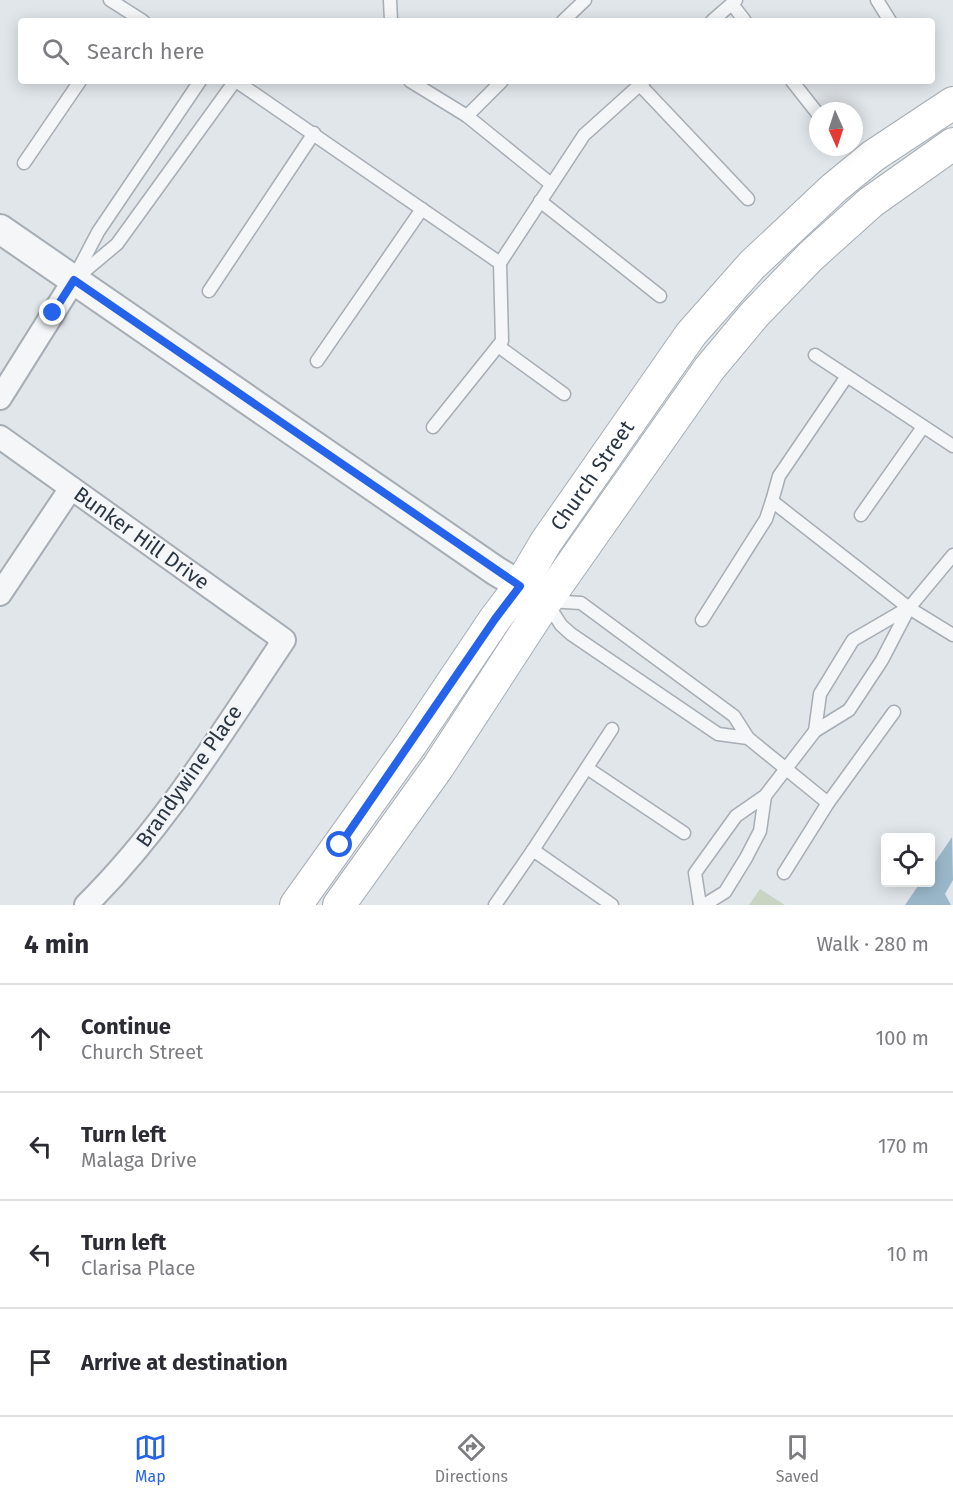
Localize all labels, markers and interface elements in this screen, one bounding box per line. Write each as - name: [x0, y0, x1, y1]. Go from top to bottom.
- search box: [18, 18, 935, 84]
- icon: search: [39, 35, 72, 68]
- text: Search here: [87, 38, 205, 65]
- north arrow: [809, 102, 863, 156]
- route end: [39, 299, 65, 325]
- street label: Church Street: [545, 415, 640, 536]
- street label: Bunker Hill Drive: [69, 481, 214, 595]
- street label: Brandywine Place: [130, 700, 248, 852]
- route start: [326, 831, 352, 857]
- map controls: [881, 833, 935, 887]
- button: locate: [881, 833, 935, 887]
- text: 4 min: [24, 929, 89, 960]
- text: Walk · 280 m: [816, 932, 929, 956]
- text: Continue: [81, 1013, 171, 1040]
- icon: ahead: [24, 1022, 57, 1055]
- text: 100 m: [876, 1026, 929, 1050]
- text: Church Street: [81, 1040, 203, 1064]
- text: Turn left: [81, 1121, 166, 1148]
- icon: left: [24, 1130, 57, 1163]
- text: 170 m: [878, 1134, 929, 1158]
- text: Malaga Drive: [81, 1148, 197, 1172]
- text: Turn left: [81, 1229, 166, 1256]
- icon: left: [24, 1238, 57, 1271]
- text: 10 m: [887, 1242, 929, 1266]
- text: Clarisa Place: [81, 1256, 195, 1280]
- icon: arrive: [24, 1346, 57, 1379]
- text: Arrive at destination: [81, 1349, 288, 1376]
- tab: Map: [134, 1431, 167, 1486]
- tab: Directions: [435, 1431, 508, 1486]
- tab: Saved: [776, 1431, 819, 1486]

